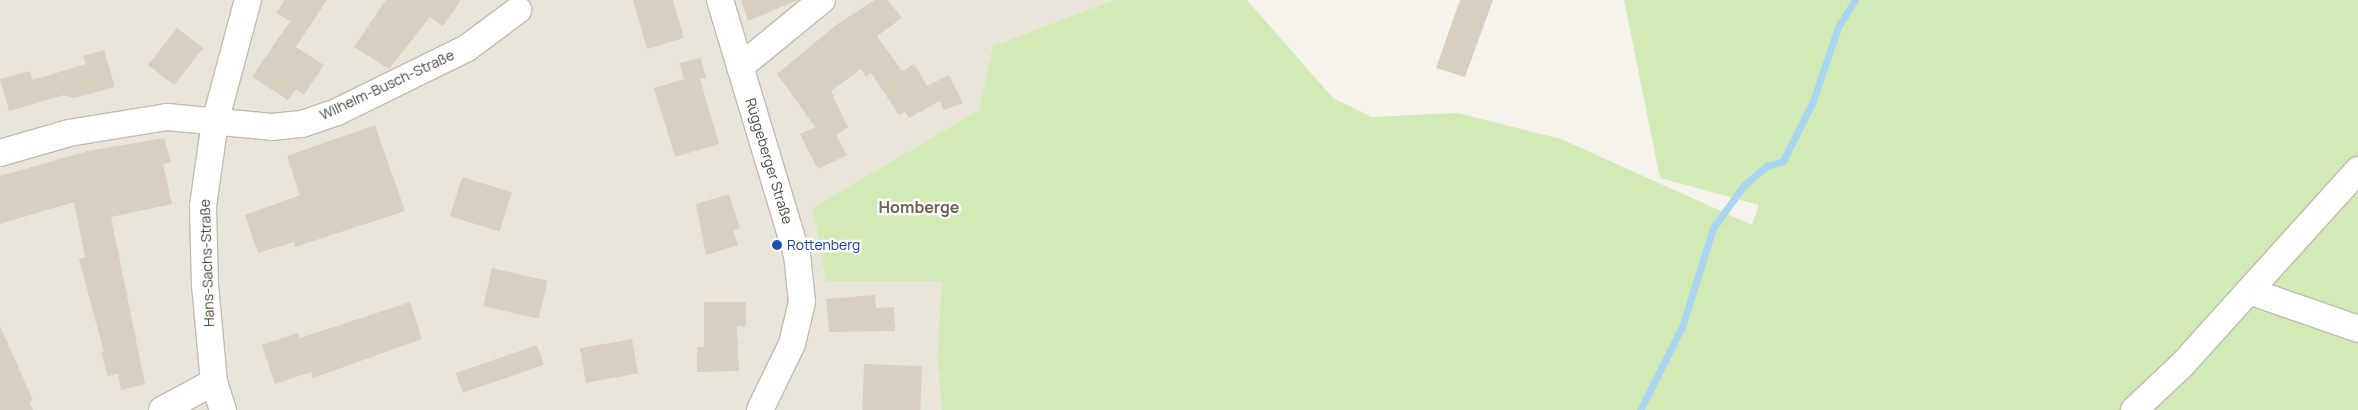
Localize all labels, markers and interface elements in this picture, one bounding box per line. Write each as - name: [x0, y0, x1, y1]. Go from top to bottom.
- street label: Wilhelm-Busch-Straße: [317, 46, 457, 124]
- street label: Rüggeberger Straße: [742, 96, 796, 226]
- district label: Homberge: [879, 197, 959, 217]
- street label: Hans-Sachs-Straße: [196, 199, 218, 327]
- place label: Rottenberg: [787, 237, 860, 253]
- marker: Rottenberg: [771, 239, 783, 251]

